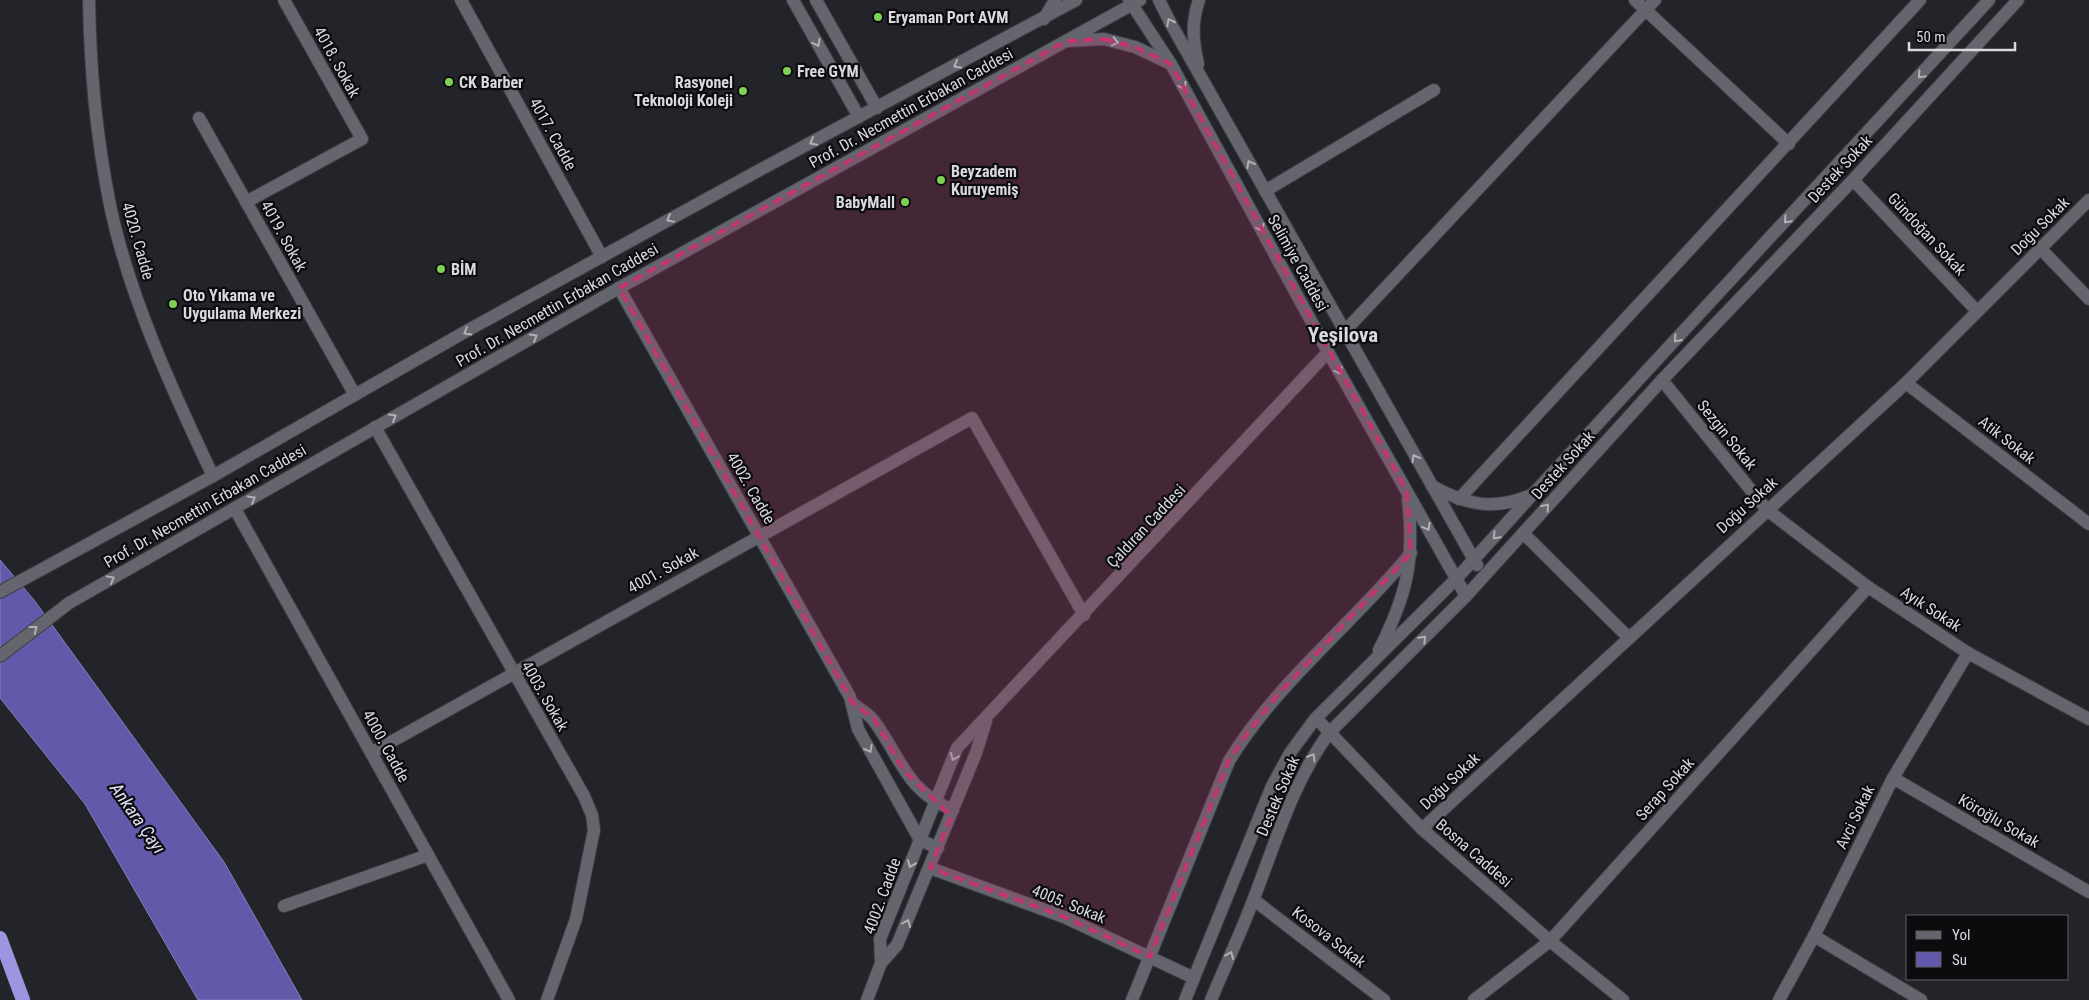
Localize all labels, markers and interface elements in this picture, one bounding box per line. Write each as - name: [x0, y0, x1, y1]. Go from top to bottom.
- place label: Eryaman Port AVM: [888, 8, 1008, 27]
- marker: Eryaman Port AVM: [872, 11, 884, 23]
- one-way arrow: [1166, 18, 1176, 27]
- scale bar: [1909, 20, 2015, 52]
- street label: 4018. Sokak: [310, 23, 365, 101]
- text: 50 m: [1916, 28, 1946, 46]
- one-way arrow: [1110, 36, 1119, 47]
- one-way arrow: [811, 37, 821, 46]
- street label: Prof. Dr. Necmettin Erbakan Caddesi: [806, 44, 1016, 172]
- one-way arrow: [953, 59, 962, 69]
- place label: Free GYM: [797, 62, 859, 81]
- marker: Free GYM: [781, 65, 793, 77]
- one-way arrow: [1918, 69, 1927, 78]
- place label: CK Barber: [459, 73, 523, 92]
- place label: Rasyonel Teknoloji Koleji: [634, 73, 733, 110]
- marker: CK Barber: [443, 76, 455, 88]
- one-way arrow: [1177, 80, 1187, 89]
- marker: Rasyonel Teknoloji Koleji: [737, 85, 749, 97]
- street label: 4017. Cadde: [525, 95, 581, 173]
- street label: Destek Sokak: [1804, 131, 1877, 207]
- one-way arrow: [809, 136, 818, 146]
- one-way arrow: [1246, 160, 1256, 169]
- place label: Beyzadem Kuruyemiş: [951, 162, 1019, 199]
- marker: Beyzadem Kuruyemiş: [935, 174, 947, 186]
- street label: Gündoğan Sokak: [1884, 189, 1971, 280]
- street label: Doğu Sokak: [2007, 192, 2074, 259]
- place label: BabyMall: [836, 193, 895, 212]
- marker: BabyMall: [899, 196, 911, 208]
- street label: 4019. Sokak: [257, 197, 312, 275]
- street label: 4020. Cadde: [118, 200, 158, 282]
- street label: Selimiye Caddesi: [1264, 211, 1332, 315]
- one-way arrow: [667, 213, 676, 223]
- one-way arrow: [1784, 214, 1793, 223]
- one-way arrow: [1255, 223, 1265, 232]
- street label: Prof. Dr. Necmettin Erbakan Caddesi: [453, 239, 661, 371]
- place label: BİM: [451, 260, 476, 279]
- marker: BİM: [435, 263, 447, 275]
- place label: Oto Yıkama ve Uygulama Merkezi: [183, 286, 301, 323]
- marker: Oto Yıkama ve Uygulama Merkezi: [167, 298, 179, 310]
- district label: Yeşilova: [1308, 323, 1378, 347]
- one-way arrow: [463, 325, 472, 335]
- one-way arrow: [529, 333, 538, 343]
- one-way arrow: [1674, 334, 1683, 343]
- one-way arrow: [1333, 365, 1343, 374]
- street label: Sezgin Sokak: [1693, 396, 1761, 474]
- street label: Atik Sokak: [1975, 412, 2040, 469]
- one-way arrow: [388, 413, 397, 423]
- street label: Destek Sokak: [1527, 426, 1599, 503]
- street label: Prof. Dr. Necmettin Erbakan Caddesi: [101, 440, 309, 572]
- street label: 4002. Cadde: [723, 449, 779, 527]
- one-way arrow: [1411, 454, 1421, 463]
- street label: Doğu Sokak: [1713, 472, 1782, 537]
- street label: Çaldıran Caddesi: [1103, 480, 1189, 572]
- one-way arrow: [247, 495, 256, 505]
- one-way arrow: [1540, 504, 1549, 513]
- one-way arrow: [1421, 522, 1431, 531]
- one-way arrow: [1493, 531, 1502, 540]
- street label: 4001. Sokak: [624, 542, 702, 597]
- one-way arrow: [106, 575, 115, 585]
- street label: Ayık Sokak: [1897, 582, 1966, 636]
- one-way arrow: [28, 627, 37, 635]
- one-way arrow: [1417, 635, 1426, 644]
- street label: 4003. Sokak: [517, 658, 573, 735]
- street label: 4000. Cadde: [358, 707, 414, 785]
- one-way arrow: [863, 744, 873, 753]
- street label: Doğu Sokak: [1416, 748, 1484, 813]
- one-way arrow: [950, 752, 960, 761]
- street label: Destek Sokak: [1253, 752, 1304, 839]
- one-way arrow: [1306, 753, 1316, 762]
- street label: Serap Sokak: [1632, 753, 1699, 824]
- water label: Ankara Çayı: [105, 778, 170, 857]
- street label: Avci Sokak: [1831, 781, 1879, 852]
- street label: Köroğlu Sokak: [1955, 790, 2044, 852]
- street label: Bosna Caddesi: [1432, 815, 1516, 891]
- street label: 4002. Cadde: [859, 855, 905, 937]
- one-way arrow: [906, 859, 917, 868]
- street label: 4005. Sokak: [1029, 881, 1109, 928]
- street label: Kosova Sokak: [1288, 902, 1370, 972]
- legend: [1906, 915, 2069, 980]
- one-way arrow: [900, 919, 911, 928]
- text: Yol: [1952, 926, 1970, 944]
- one-way arrow: [1223, 951, 1234, 960]
- text: Su: [1952, 951, 1967, 969]

